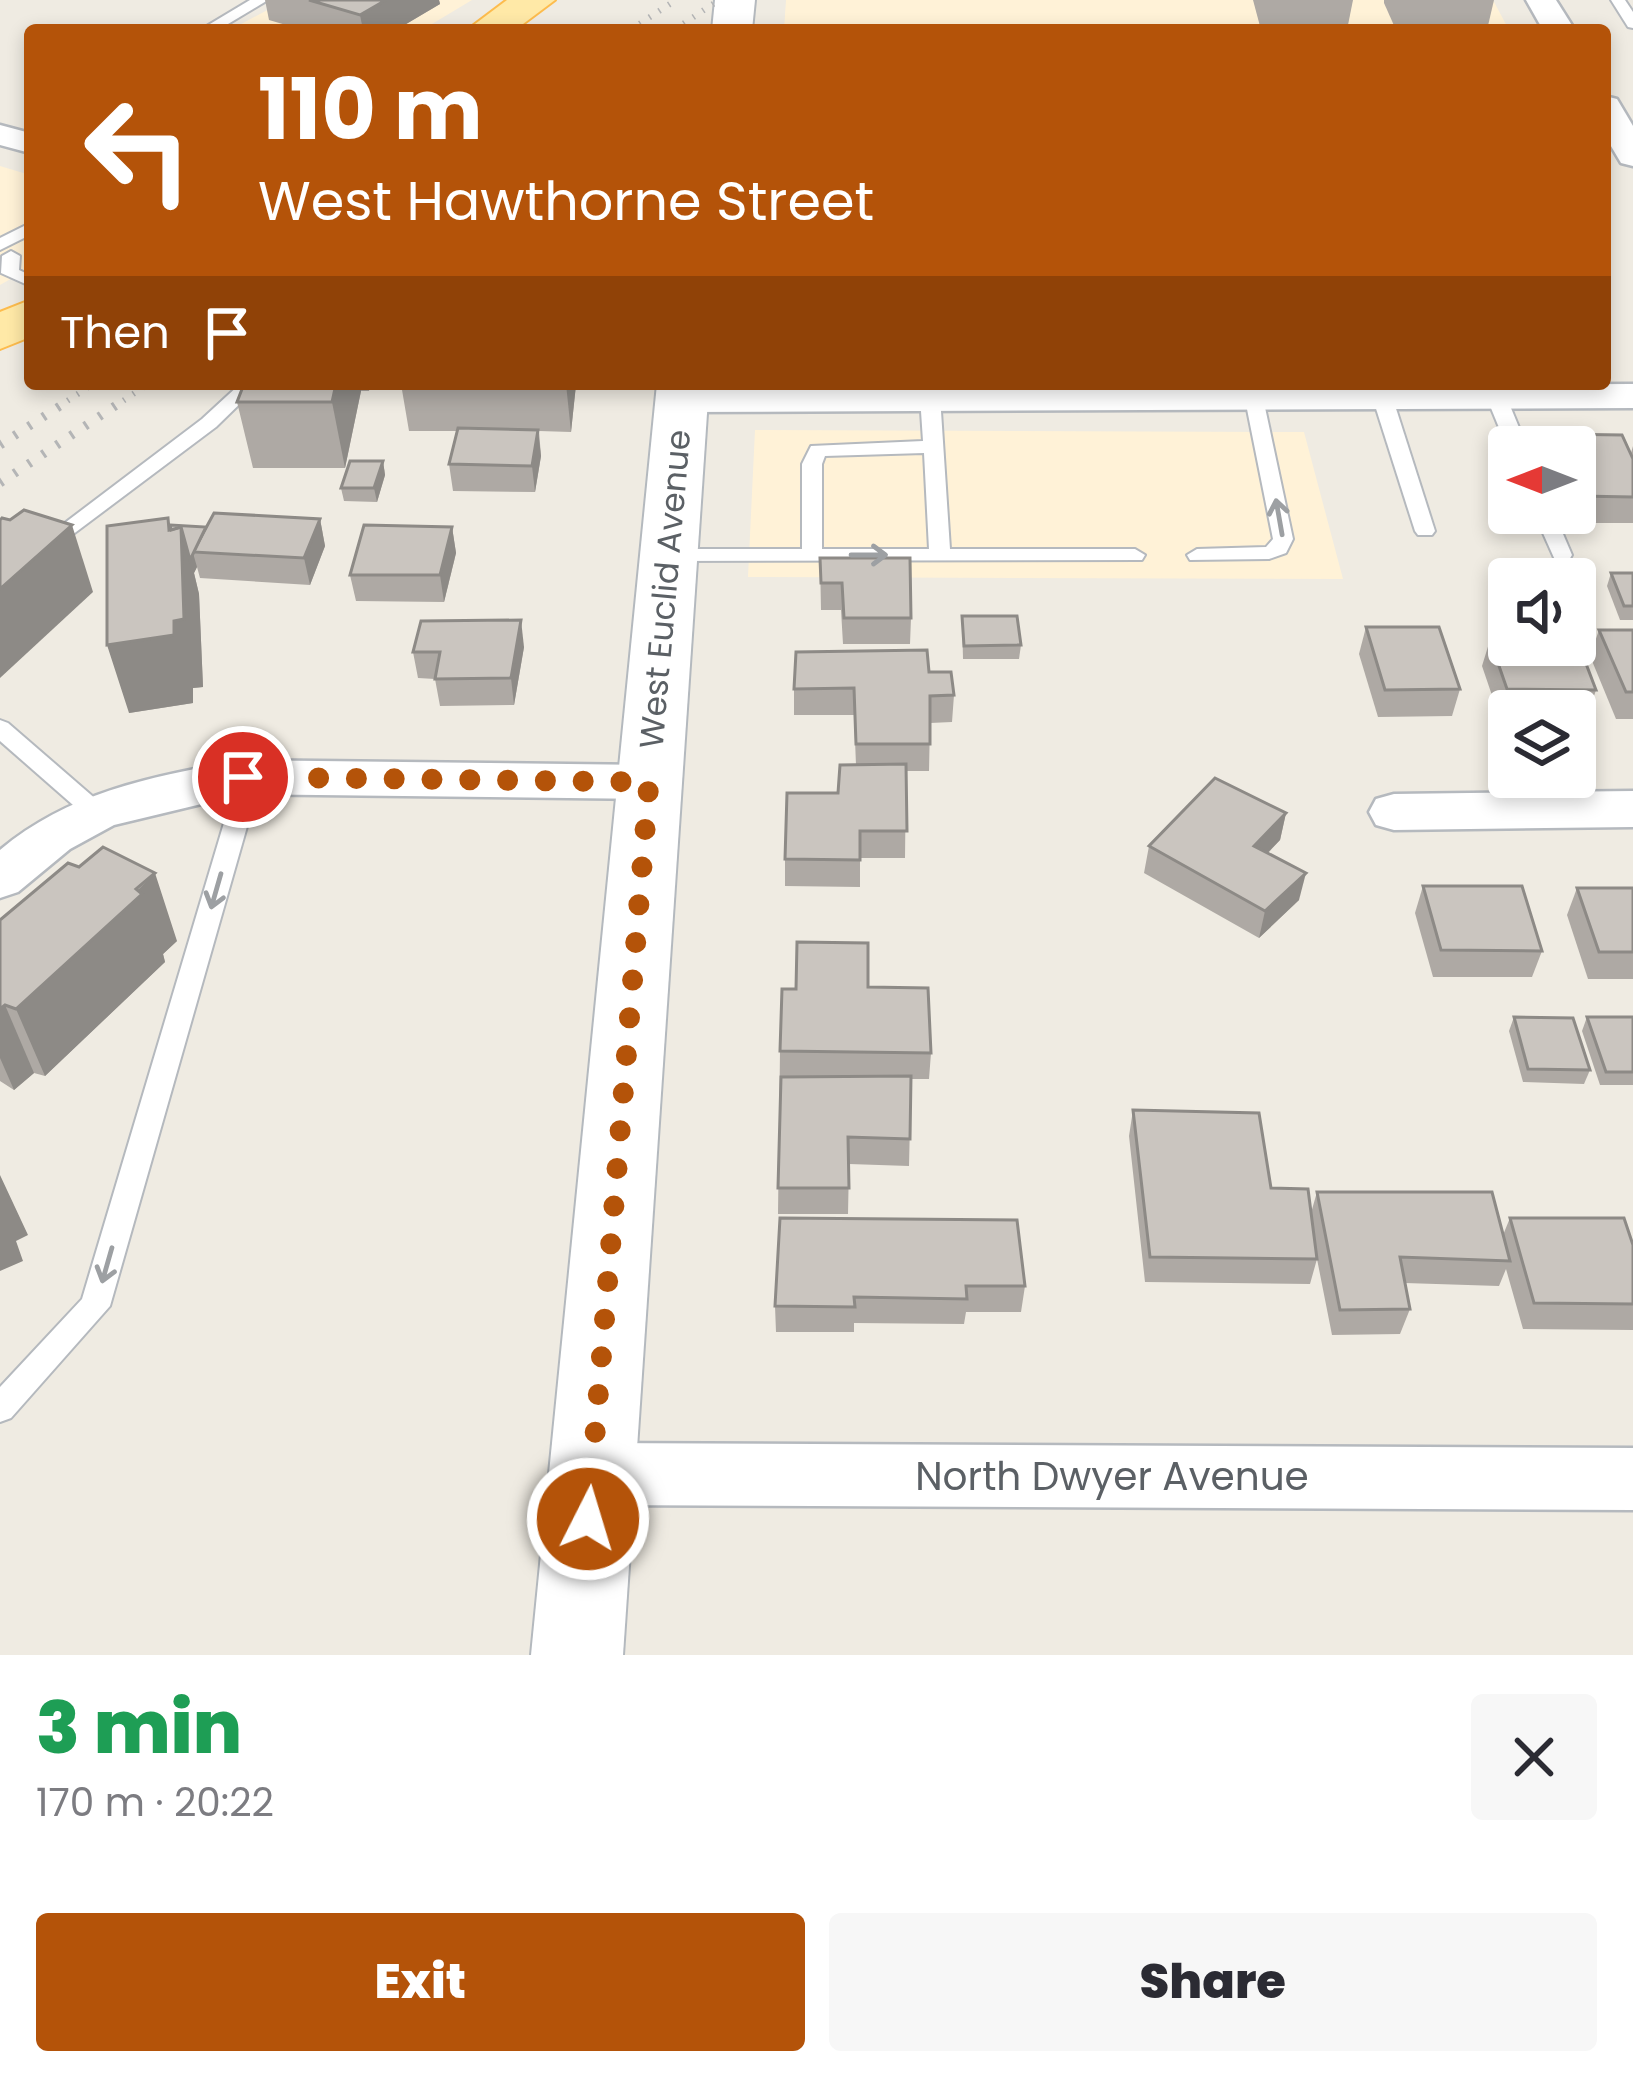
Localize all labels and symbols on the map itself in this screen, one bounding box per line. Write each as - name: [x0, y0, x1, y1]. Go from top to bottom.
- north arrow: [1488, 426, 1596, 534]
- street label: West Euclid Avenue: [628, 428, 702, 750]
- one-way arrow: [1267, 498, 1290, 537]
- one-way arrow: [849, 544, 888, 566]
- pin: [192, 726, 294, 828]
- one-way arrow: [204, 871, 226, 909]
- one-way arrow: [94, 1245, 116, 1283]
- street label: North Dwyer Avenue: [915, 1449, 1309, 1504]
- position arrow: [525, 1456, 651, 1582]

